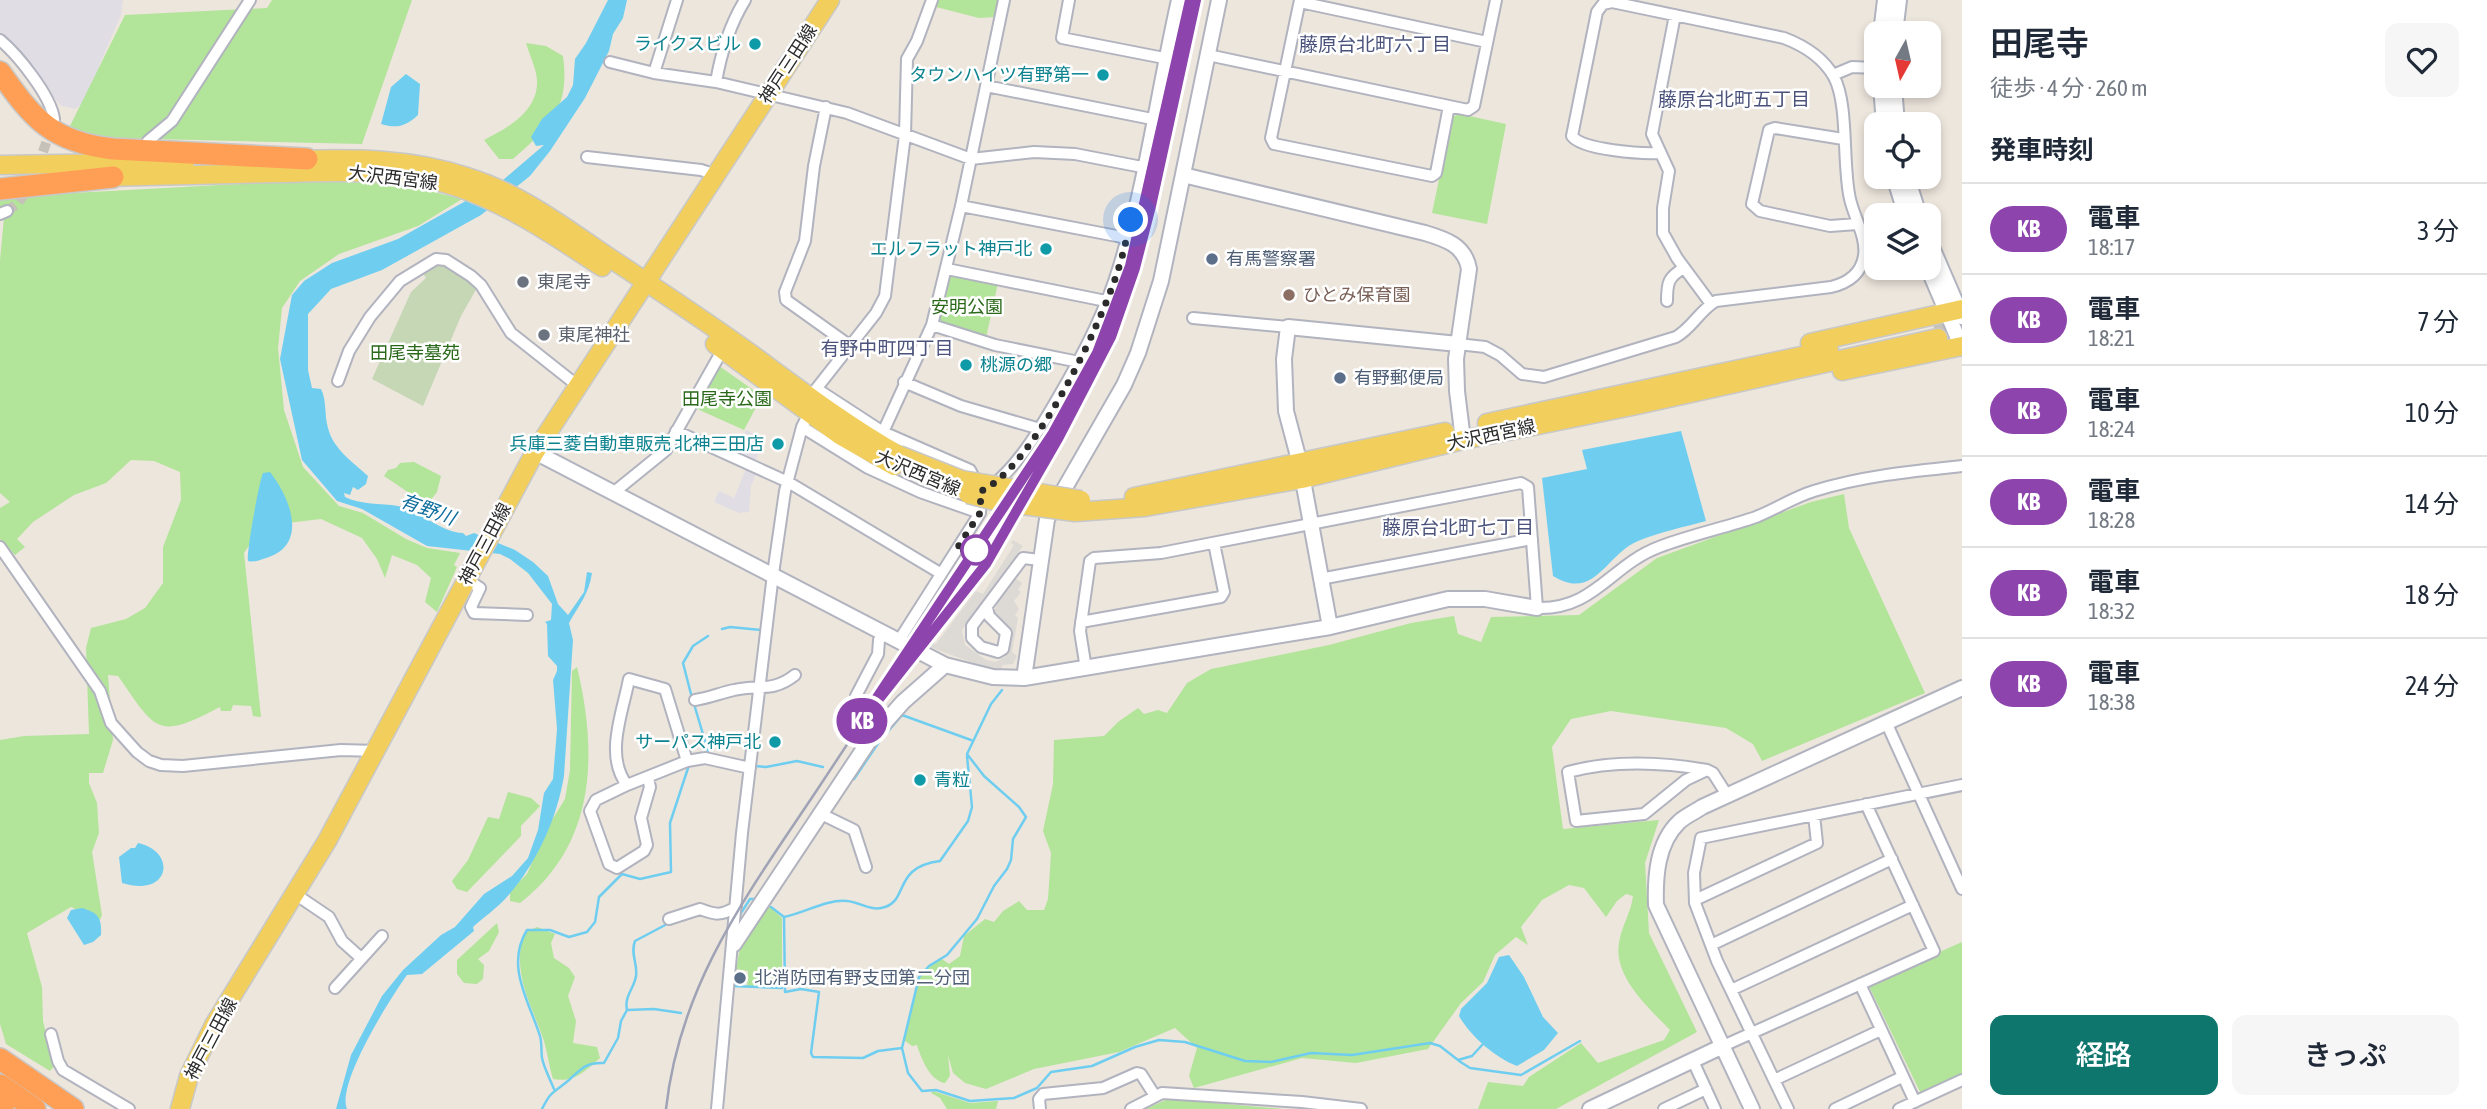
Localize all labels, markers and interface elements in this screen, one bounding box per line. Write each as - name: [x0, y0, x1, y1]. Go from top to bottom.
- street label: 神戸三田線: [754, 20, 821, 107]
- north arrow: [1864, 21, 1941, 98]
- map controls: [1864, 21, 1941, 280]
- button: heart: [2385, 23, 2459, 97]
- text: 田尾寺: [1990, 24, 2089, 62]
- place label: ライクスビル: [634, 33, 741, 54]
- district label: 藤原台北町六丁目: [1299, 33, 1451, 55]
- marker: ライクスビル: [747, 36, 763, 52]
- place label: タウンハイツ有野第一: [909, 64, 1089, 85]
- marker: タウンハイツ有野第一: [1095, 67, 1111, 83]
- text: 徒歩 · 4 分 · 260 m: [1990, 75, 2148, 101]
- district label: 藤原台北町五丁目: [1658, 88, 1810, 110]
- button: locate: [1864, 112, 1941, 189]
- text: 発車時刻: [1990, 135, 2094, 165]
- street label: 大沢西宮線: [347, 162, 439, 193]
- your location: [1113, 202, 1148, 237]
- button: layers: [1864, 203, 1941, 280]
- text: 電車: [2088, 203, 2140, 233]
- text: KB: [2017, 215, 2040, 242]
- text: 3 分: [2417, 216, 2459, 246]
- text: 18:17: [2088, 234, 2135, 260]
- place label: エルフラット神戸北: [870, 238, 1032, 259]
- marker: エルフラット神戸北: [1038, 241, 1054, 257]
- place label: 有馬警察署: [1226, 248, 1316, 269]
- marker: 有馬警察署: [1204, 251, 1220, 267]
- place label: 東尾寺: [537, 271, 591, 292]
- marker: 東尾寺: [515, 274, 531, 290]
- place label: ひとみ保育園: [1303, 284, 1410, 305]
- marker: ひとみ保育園: [1281, 287, 1297, 303]
- text: 電車: [2088, 294, 2140, 324]
- park label: 安明公園: [931, 296, 1003, 317]
- text: KB: [2017, 306, 2040, 333]
- text: 7 分: [2417, 307, 2459, 337]
- place label: 東尾神社: [558, 324, 630, 345]
- text: 18:21: [2088, 325, 2135, 351]
- marker: 東尾神社: [536, 327, 552, 343]
- district label: 有野中町四丁目: [820, 337, 954, 359]
- park label: 田尾寺墓苑: [370, 342, 460, 363]
- place label: 桃源の郷: [980, 354, 1052, 375]
- marker: 桃源の郷: [958, 357, 974, 373]
- place label: 有野郵便局: [1354, 367, 1444, 388]
- marker: 有野郵便局: [1332, 370, 1348, 386]
- text: 電車: [2088, 385, 2140, 415]
- park label: 田尾寺公園: [682, 388, 772, 409]
- text: KB: [2017, 397, 2040, 424]
- text: 10 分: [2405, 398, 2459, 428]
- street label: 大沢西宮線: [1445, 415, 1537, 454]
- text: 18:24: [2088, 416, 2135, 442]
- place label: 兵庫三菱自動車販売 北神三田店: [510, 433, 764, 454]
- marker: 兵庫三菱自動車販売 北神三田店: [770, 436, 786, 452]
- street label: 大沢西宮線: [873, 445, 964, 500]
- text: 電車: [2088, 476, 2140, 506]
- text: KB: [2017, 488, 2040, 515]
- water label: 有野川: [397, 489, 460, 530]
- text: 14 分: [2405, 489, 2459, 519]
- street label: 神戸三田線: [454, 499, 515, 588]
- text: 18:28: [2088, 507, 2135, 533]
- district label: 藤原台北町七丁目: [1382, 516, 1534, 538]
- unlabelled marker: [961, 535, 991, 565]
- text: 電車: [2088, 567, 2140, 597]
- text: KB: [2017, 579, 2040, 606]
- text: 18 分: [2405, 580, 2459, 610]
- text: 18:32: [2088, 598, 2135, 624]
- text: 電車: [2088, 658, 2140, 688]
- text: KB: [2017, 670, 2040, 697]
- text: 24 分: [2405, 671, 2459, 701]
- text: 18:38: [2088, 689, 2135, 715]
- line badge: KB: [830, 698, 894, 744]
- text: KB: [850, 707, 874, 734]
- place label: サーパス神戸北: [635, 731, 761, 752]
- marker: サーパス神戸北: [767, 734, 783, 750]
- place label: 青粒: [934, 769, 970, 790]
- marker: 青粒: [912, 772, 928, 788]
- place label: 北消防団有野支団第二分団: [754, 967, 970, 988]
- marker: 北消防団有野支団第二分団: [732, 970, 748, 986]
- street label: 神戸三田線: [180, 994, 241, 1083]
- button: 経路: [1990, 1015, 2218, 1095]
- button: きっぷ: [2232, 1015, 2459, 1095]

